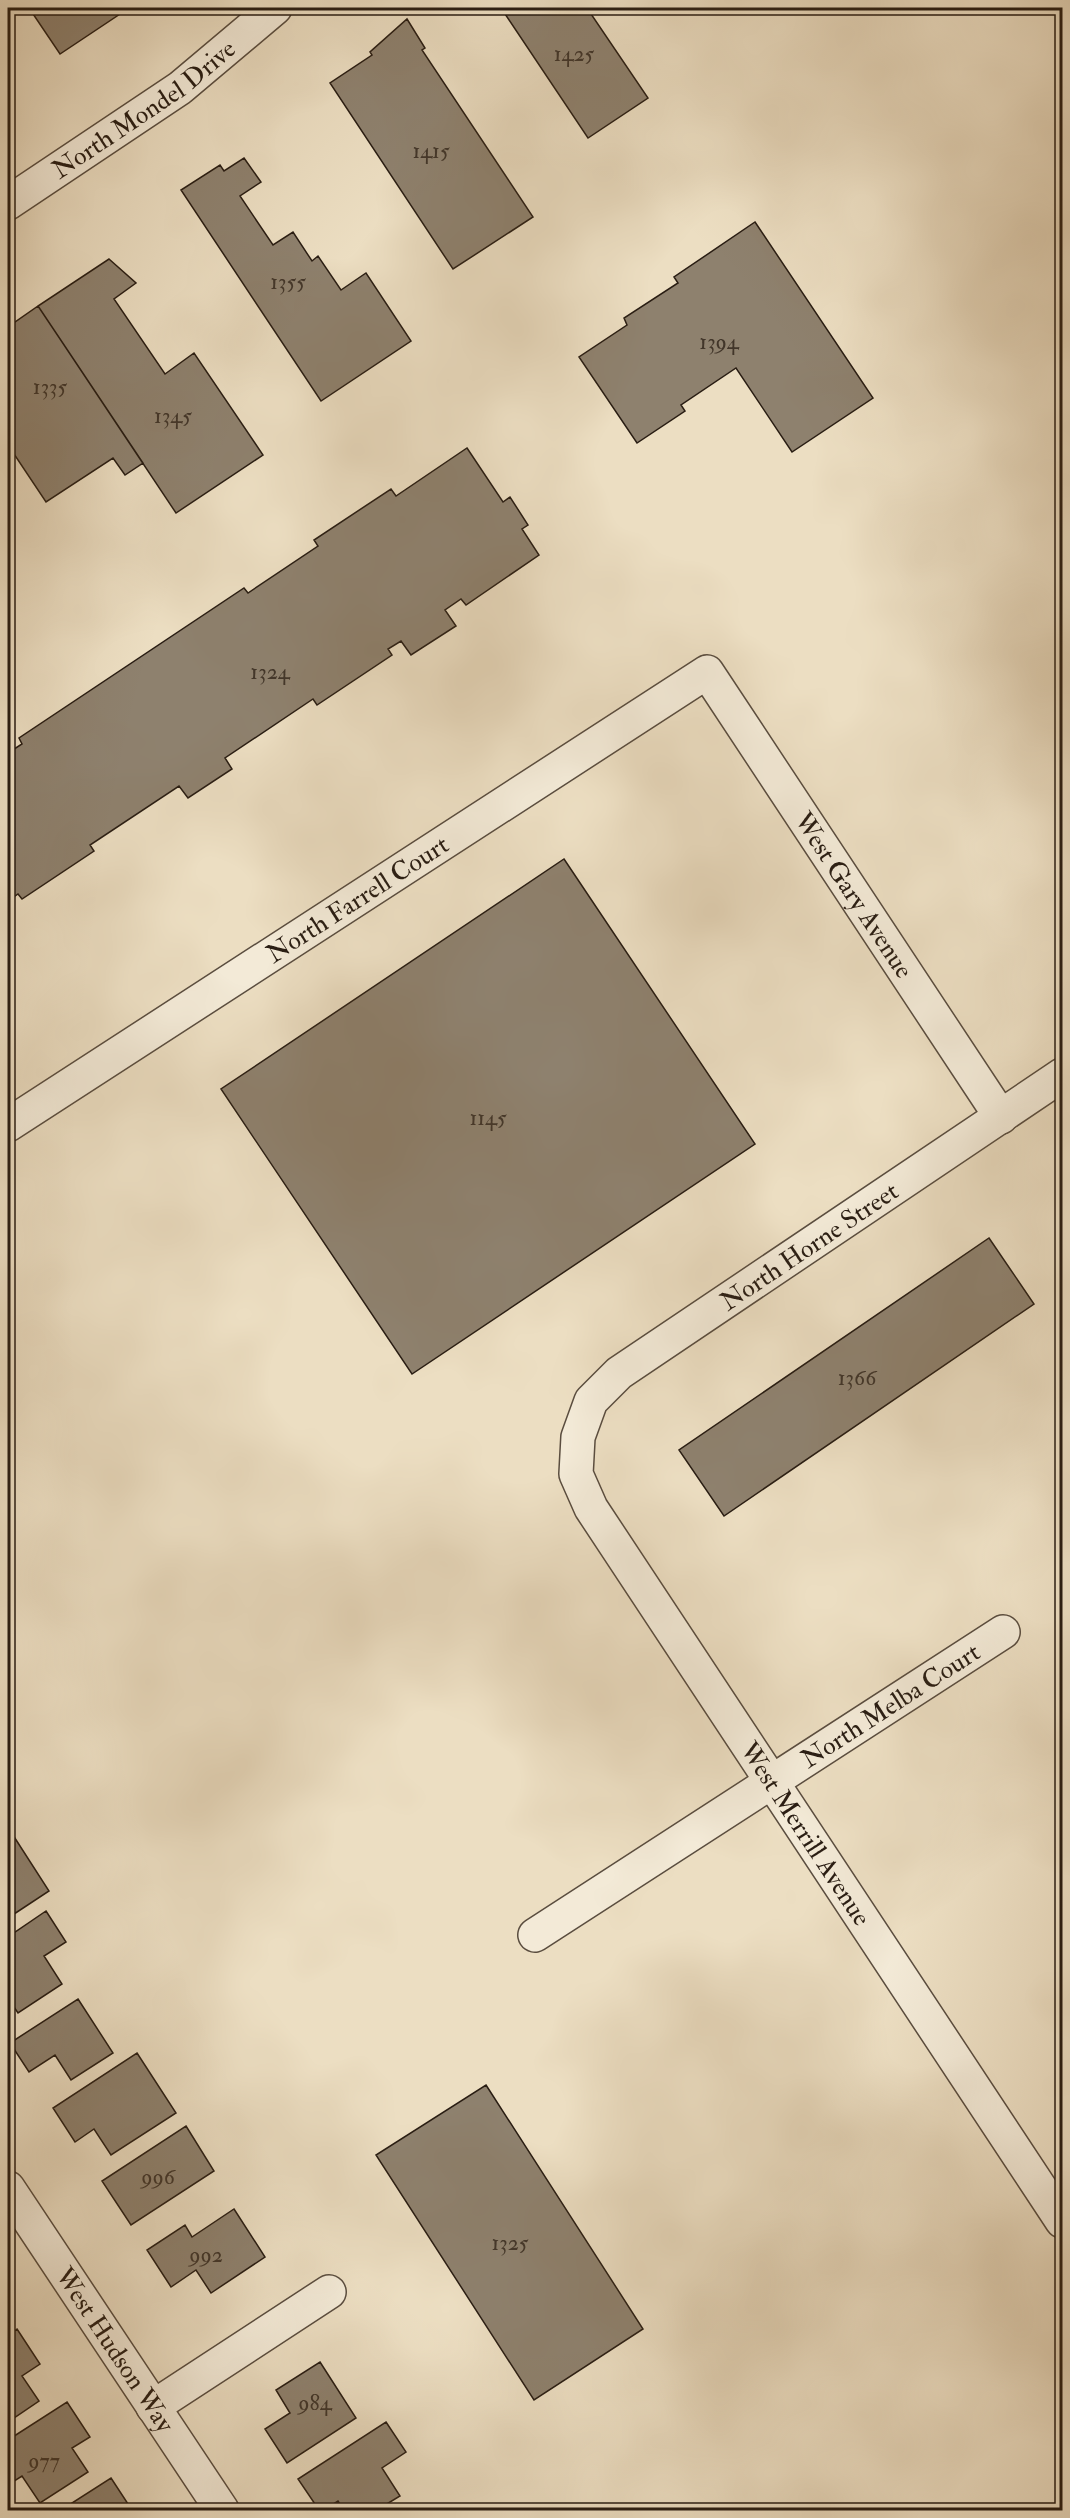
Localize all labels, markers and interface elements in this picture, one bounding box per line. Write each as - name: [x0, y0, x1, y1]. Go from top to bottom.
- street label: North Mondel Drive: [46, 33, 243, 186]
- house number: 1425: [554, 40, 595, 68]
- house number: 1415: [412, 137, 450, 165]
- house number: 1355: [270, 268, 306, 296]
- house number: 1394: [699, 328, 740, 356]
- house number: 1335: [33, 373, 68, 401]
- house number: 1345: [154, 402, 192, 430]
- house number: 1324: [250, 658, 291, 686]
- street label: West Gary Avenue: [786, 805, 920, 985]
- street label: North Farrell Court: [260, 829, 455, 970]
- house number: 1145: [469, 1104, 507, 1132]
- street label: North Horne Street: [714, 1175, 905, 1318]
- house number: 1366: [838, 1364, 878, 1392]
- street label: North Melba Court: [795, 1636, 986, 1776]
- street label: West Merrill Avenue: [732, 1735, 877, 1932]
- house number: 996: [139, 2163, 177, 2191]
- house number: 1325: [491, 2229, 529, 2257]
- house number: 992: [187, 2241, 223, 2269]
- street label: West Hudson Way: [48, 2261, 181, 2439]
- house number: 984: [296, 2389, 333, 2417]
- house number: 977: [26, 2447, 60, 2475]

